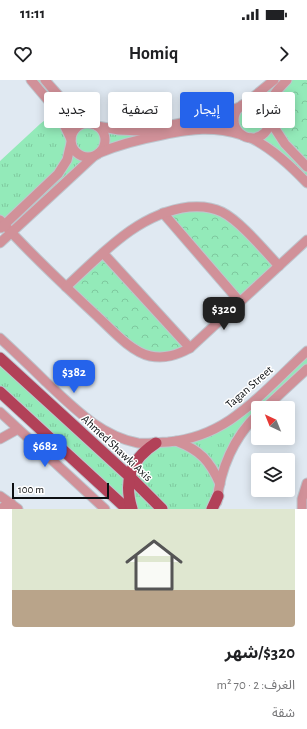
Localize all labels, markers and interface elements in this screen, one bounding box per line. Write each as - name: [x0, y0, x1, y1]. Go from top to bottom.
- text: 11:11: [20, 6, 45, 21]
- icon: heart: [12, 43, 34, 65]
- icon: forward: [273, 43, 295, 65]
- text: Homiq: [129, 45, 178, 63]
- chip: جديد: [44, 92, 100, 128]
- chip: تصفية: [108, 92, 172, 128]
- chip: إيجار: [180, 92, 234, 128]
- chip: شراء: [242, 92, 295, 128]
- pin: $320: [200, 297, 248, 331]
- text: $320: [212, 303, 236, 316]
- pin: $382: [50, 360, 98, 394]
- street label: Tagan Street: [223, 363, 275, 411]
- text: $382: [62, 366, 86, 379]
- north arrow: [251, 401, 295, 445]
- map controls: [251, 401, 295, 497]
- street label: Ahmed Shawki Axis: [79, 412, 155, 484]
- pin: $682: [21, 434, 69, 468]
- text: $682: [33, 440, 57, 453]
- button: layers: [251, 453, 295, 497]
- scale bar: [12, 481, 109, 500]
- text: 100 m: [18, 484, 44, 495]
- icon: home: [118, 529, 190, 601]
- text: $320/شهر: [225, 644, 295, 661]
- text: الغرف: 2 · 70 m²: [217, 679, 295, 692]
- text: شقة: [272, 707, 295, 720]

